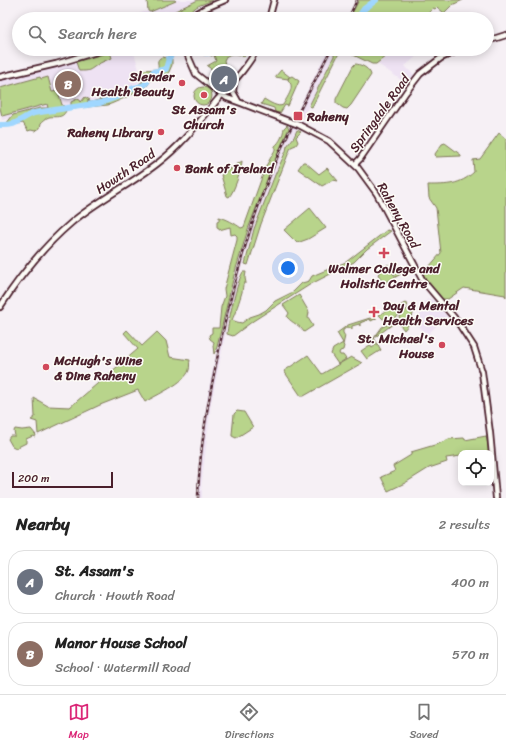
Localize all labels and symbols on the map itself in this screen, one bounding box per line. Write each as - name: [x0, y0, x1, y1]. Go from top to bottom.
- pin: A: [211, 64, 237, 94]
- place label: Slender Health Beauty: [91, 65, 176, 103]
- street label: Springdale Road: [343, 68, 416, 157]
- pin: B: [55, 69, 81, 99]
- marker: Slender Health Beauty: [177, 78, 187, 88]
- marker: St Assam's Church: [199, 90, 209, 100]
- place label: St Assam's Church: [171, 98, 237, 136]
- place label: Raheny: [306, 105, 349, 128]
- marker: Raheny: [292, 110, 304, 122]
- place label: Raheny Library: [66, 121, 154, 144]
- marker: Raheny Library: [156, 127, 166, 137]
- street label: Howth Road: [90, 142, 161, 200]
- place label: Bank of Ireland: [185, 157, 275, 180]
- marker: Bank of Ireland: [172, 163, 182, 173]
- street label: Raheny Road: [371, 178, 427, 254]
- marker: Walmer College and Holistic Centre: [378, 247, 390, 259]
- place label: Walmer College and Holistic Centre: [328, 257, 441, 295]
- your location: [278, 258, 298, 278]
- place label: Day & Mental Health Services: [382, 294, 475, 332]
- marker: Day & Mental Health Services: [368, 306, 380, 318]
- place label: St. Michael's House: [356, 327, 435, 365]
- marker: St. Michael's House: [437, 340, 447, 350]
- place label: McHugh's Wine & Dine Raheny: [53, 349, 142, 387]
- marker: McHugh's Wine & Dine Raheny: [41, 362, 51, 372]
- scale bar: [12, 470, 113, 489]

